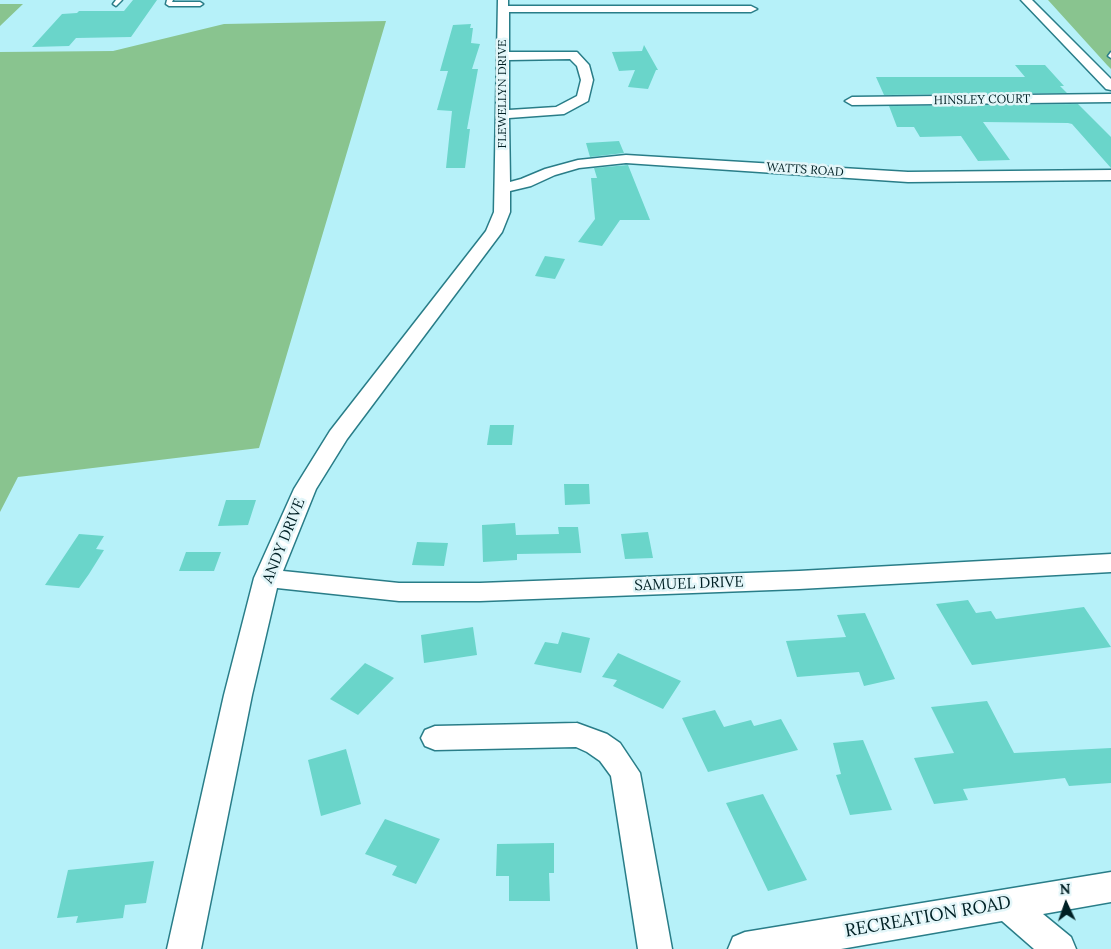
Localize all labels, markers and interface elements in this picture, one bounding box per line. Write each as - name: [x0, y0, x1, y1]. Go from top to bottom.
- street label: FLEWELLYN DRIVE: [496, 40, 510, 148]
- street label: HINSLEY COURT: [934, 92, 1030, 108]
- street label: WATTS ROAD: [766, 160, 844, 180]
- street label: ANDY DRIVE: [259, 496, 309, 586]
- street label: SAMUEL DRIVE: [634, 573, 744, 595]
- north arrow: [1041, 879, 1091, 929]
- text: N: [1059, 880, 1071, 898]
- street label: RECREATION ROAD: [843, 892, 1013, 942]

